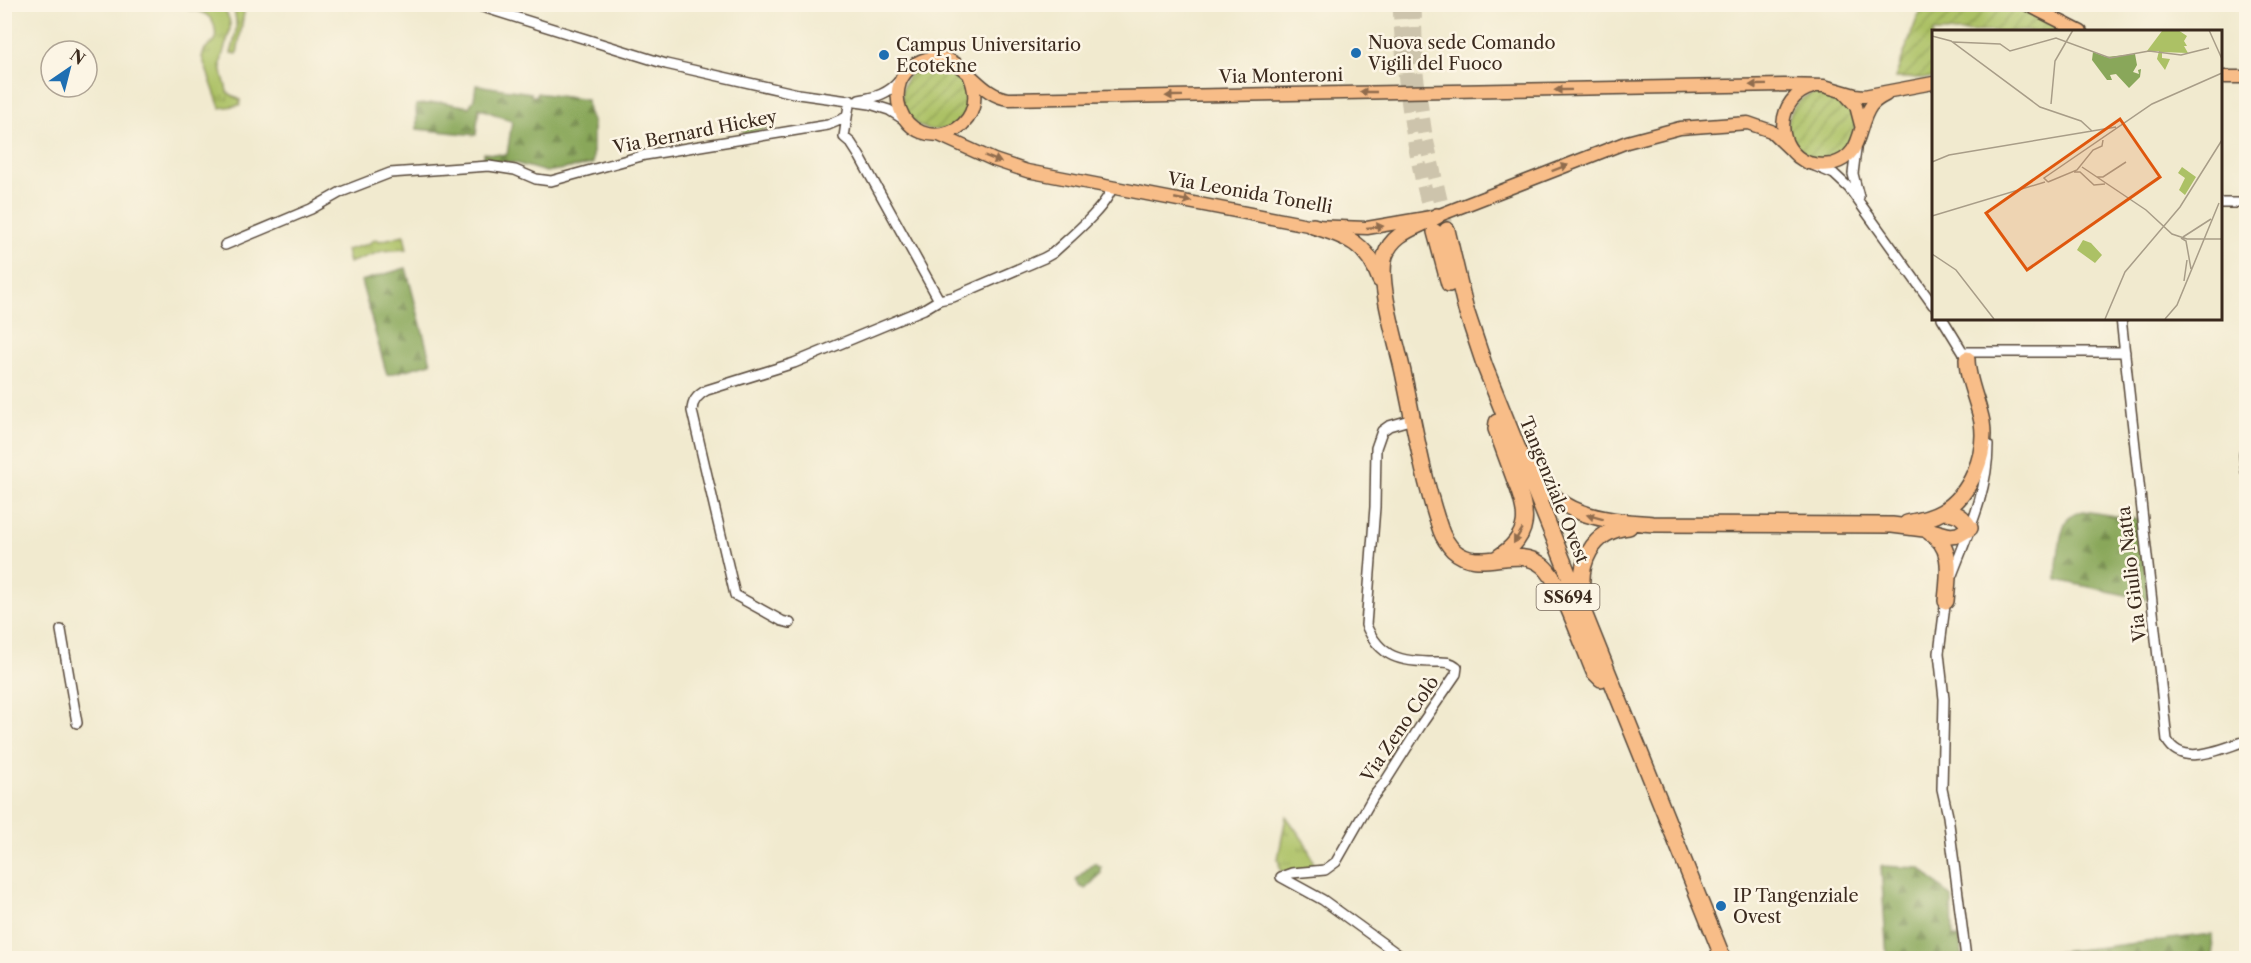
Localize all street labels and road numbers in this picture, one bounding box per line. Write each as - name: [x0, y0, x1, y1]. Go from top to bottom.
- street label: Via Monteroni: [1218, 64, 1344, 88]
- street label: Via Bernard Hickey: [610, 105, 780, 159]
- street label: Via Leonida Tonelli: [1165, 167, 1335, 218]
- street label: Tangenziale Ovest: [1515, 413, 1594, 567]
- street label: Via Giulio Natta: [2113, 504, 2151, 644]
- road number: SS694: [1536, 584, 1600, 610]
- street label: Via Zeno Colò: [1356, 672, 1444, 787]

